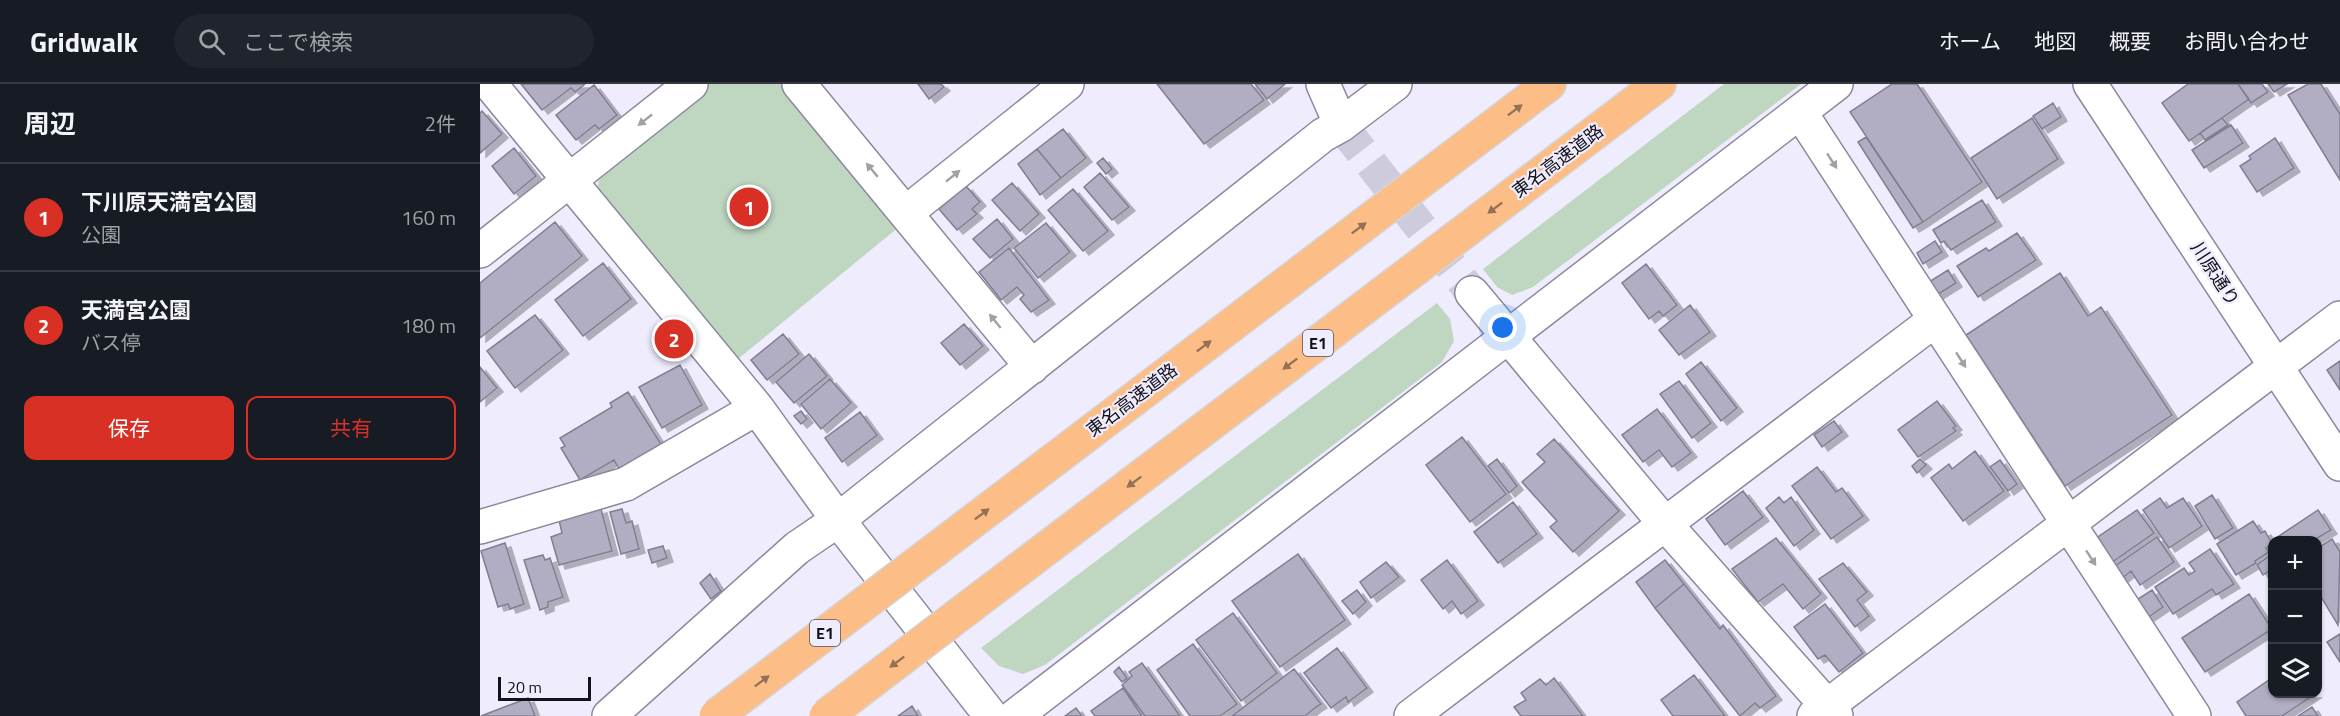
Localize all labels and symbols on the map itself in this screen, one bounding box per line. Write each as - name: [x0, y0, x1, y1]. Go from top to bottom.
- one-way arrow: [1507, 104, 1522, 116]
- one-way arrow: [637, 114, 652, 126]
- street label: 東名高速道路: [1506, 117, 1609, 204]
- one-way arrow: [1826, 153, 1837, 170]
- one-way arrow: [866, 163, 879, 178]
- one-way arrow: [945, 170, 960, 182]
- pin: 1: [730, 184, 768, 230]
- one-way arrow: [1488, 202, 1503, 214]
- one-way arrow: [1352, 222, 1367, 234]
- street label: 川原通り: [2184, 236, 2246, 311]
- one-way arrow: [989, 313, 1002, 329]
- your location: [1488, 313, 1517, 342]
- pin: 2: [654, 316, 694, 362]
- road number: E1: [1303, 330, 1333, 356]
- one-way arrow: [1196, 339, 1212, 352]
- one-way arrow: [1955, 352, 1966, 368]
- street label: 東名高速道路: [1080, 356, 1183, 443]
- one-way arrow: [1282, 358, 1297, 370]
- one-way arrow: [1127, 476, 1143, 488]
- one-way arrow: [974, 508, 990, 521]
- one-way arrow: [2085, 550, 2096, 567]
- road number: E1: [810, 620, 840, 646]
- one-way arrow: [890, 656, 906, 668]
- scale bar: [498, 674, 591, 702]
- one-way arrow: [755, 675, 770, 687]

